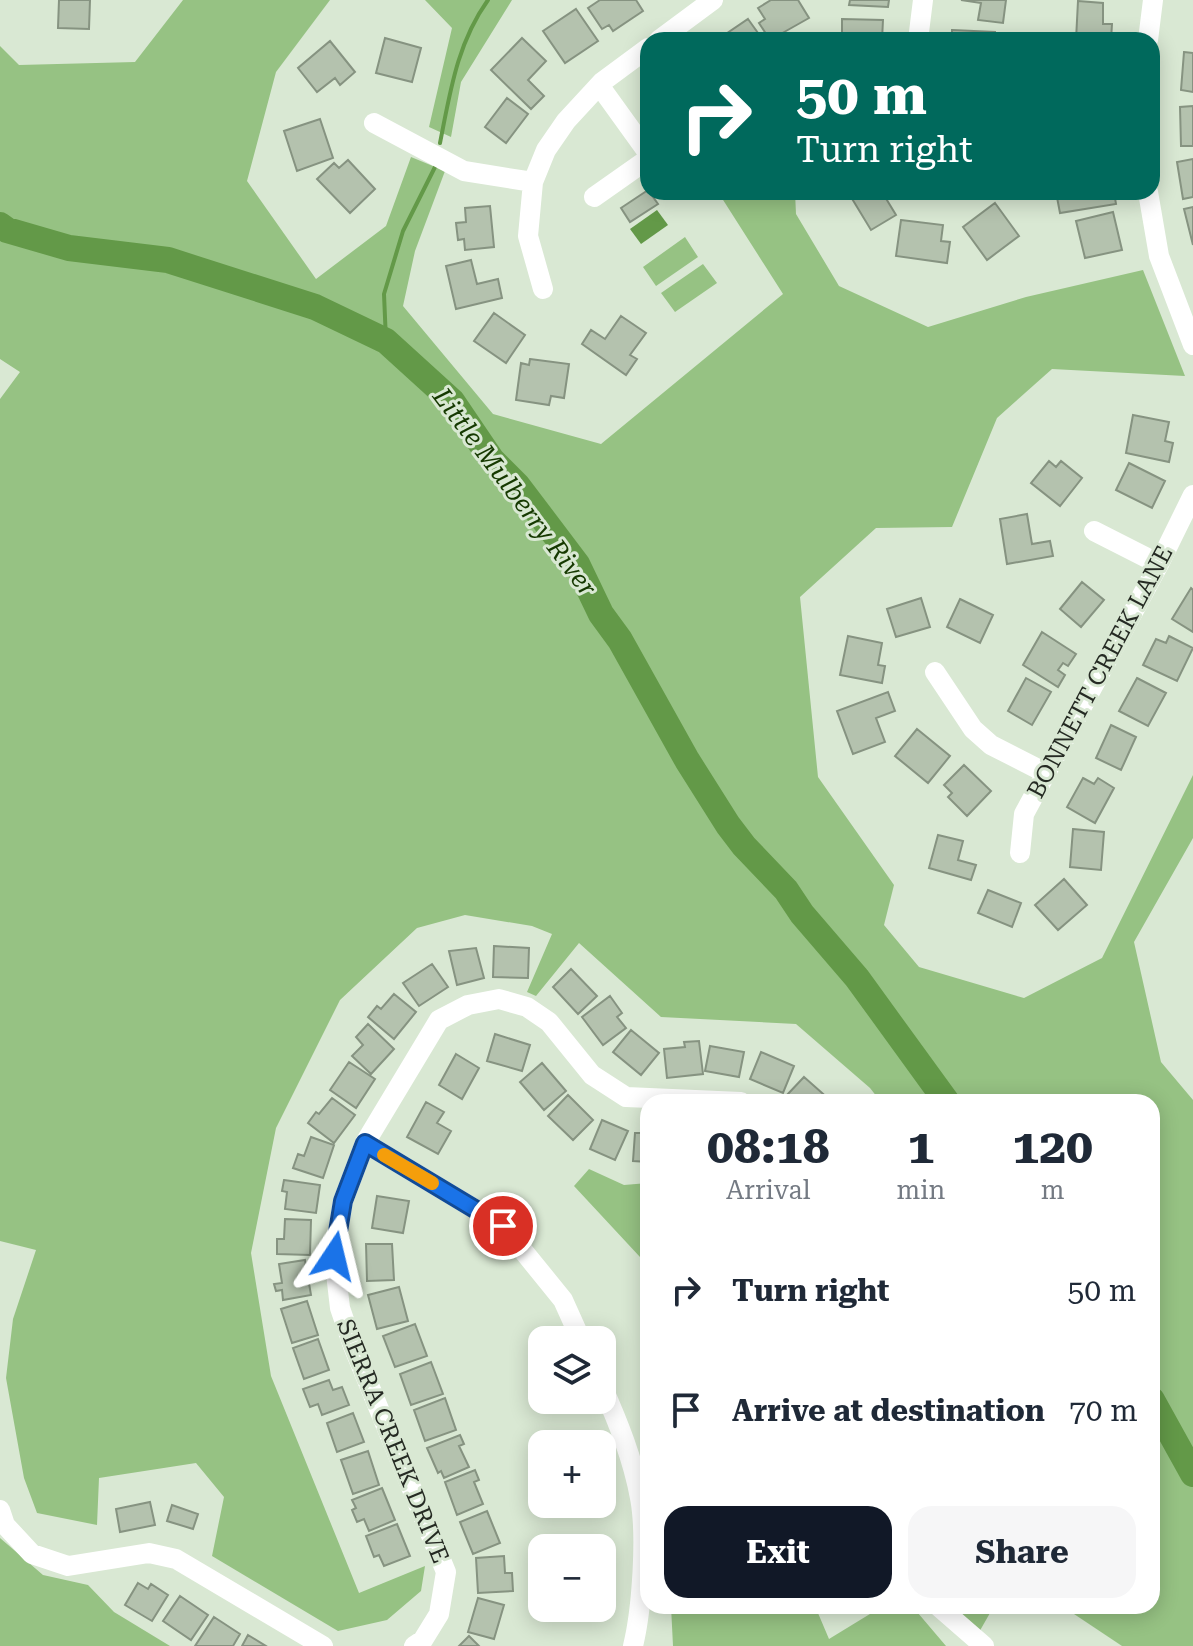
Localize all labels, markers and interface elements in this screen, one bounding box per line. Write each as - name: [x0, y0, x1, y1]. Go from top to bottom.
- text: 50 m: [796, 62, 927, 128]
- icon: right: [664, 64, 768, 168]
- text: Turn right: [796, 129, 973, 171]
- water label: Little Mulberry River: [426, 381, 603, 602]
- street label: BONNETT CREEK LANE: [1022, 541, 1178, 803]
- text: 08:18: [707, 1119, 830, 1175]
- text: 1: [907, 1119, 934, 1175]
- text: 120: [1012, 1119, 1093, 1175]
- text: Arrival: [726, 1175, 811, 1205]
- text: min: [897, 1175, 945, 1205]
- text: m: [1041, 1175, 1065, 1205]
- pin: [469, 1192, 537, 1260]
- icon: arrive: [481, 1204, 525, 1248]
- position arrow: [292, 1214, 376, 1298]
- icon: right: [664, 1268, 708, 1312]
- text: Turn right: [732, 1273, 889, 1308]
- text: 50 m: [1067, 1273, 1136, 1308]
- street label: SIERRA CREEK DRIVE: [331, 1315, 455, 1567]
- map controls: [528, 1326, 616, 1622]
- button: layers: [528, 1326, 616, 1414]
- icon: arrive: [664, 1388, 708, 1432]
- text: Arrive at destination: [732, 1393, 1045, 1428]
- text: 70 m: [1069, 1393, 1138, 1428]
- button: +: [528, 1430, 616, 1518]
- button: Exit: [664, 1506, 892, 1598]
- button: Share: [908, 1506, 1136, 1598]
- button: −: [528, 1534, 616, 1622]

